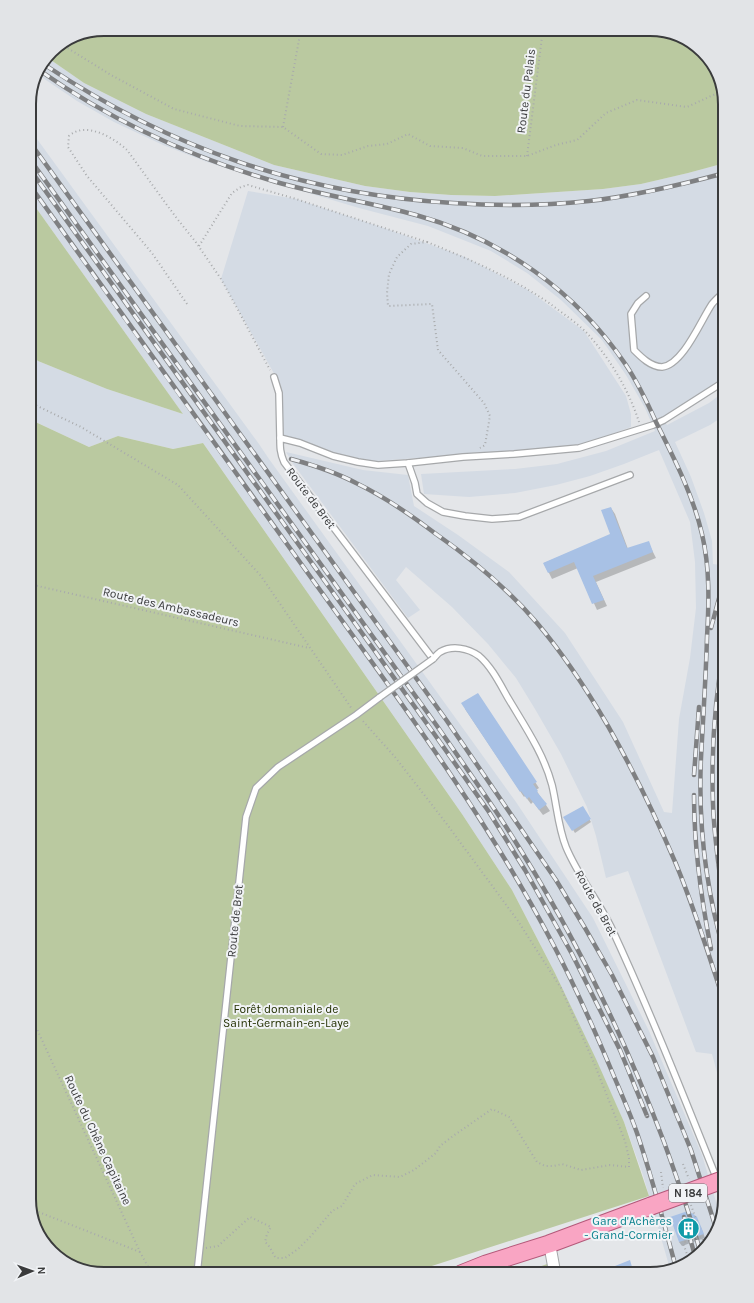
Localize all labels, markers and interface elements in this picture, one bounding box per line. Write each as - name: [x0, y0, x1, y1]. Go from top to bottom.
- street label: Route du Palais: [514, 48, 538, 134]
- street label: Route de Bret: [283, 465, 339, 532]
- street label: Route des Ambassadeurs: [102, 585, 240, 629]
- street label: Route de Bret: [572, 868, 620, 939]
- street label: Route de Bret: [224, 883, 246, 958]
- park label: Forêt domaniale de Saint-Germain-en-Laye: [223, 1002, 349, 1030]
- street label: Route du Chêne Capitaine: [62, 1073, 134, 1207]
- road number: N 184: [669, 1184, 707, 1202]
- place label: Gare d'Achères - Grand-Cormier: [584, 1214, 673, 1242]
- building icon: Gare d'Achères - Grand-Cormier: [675, 1215, 701, 1241]
- north arrow: [12, 1251, 52, 1291]
- text: N: [35, 1266, 48, 1275]

